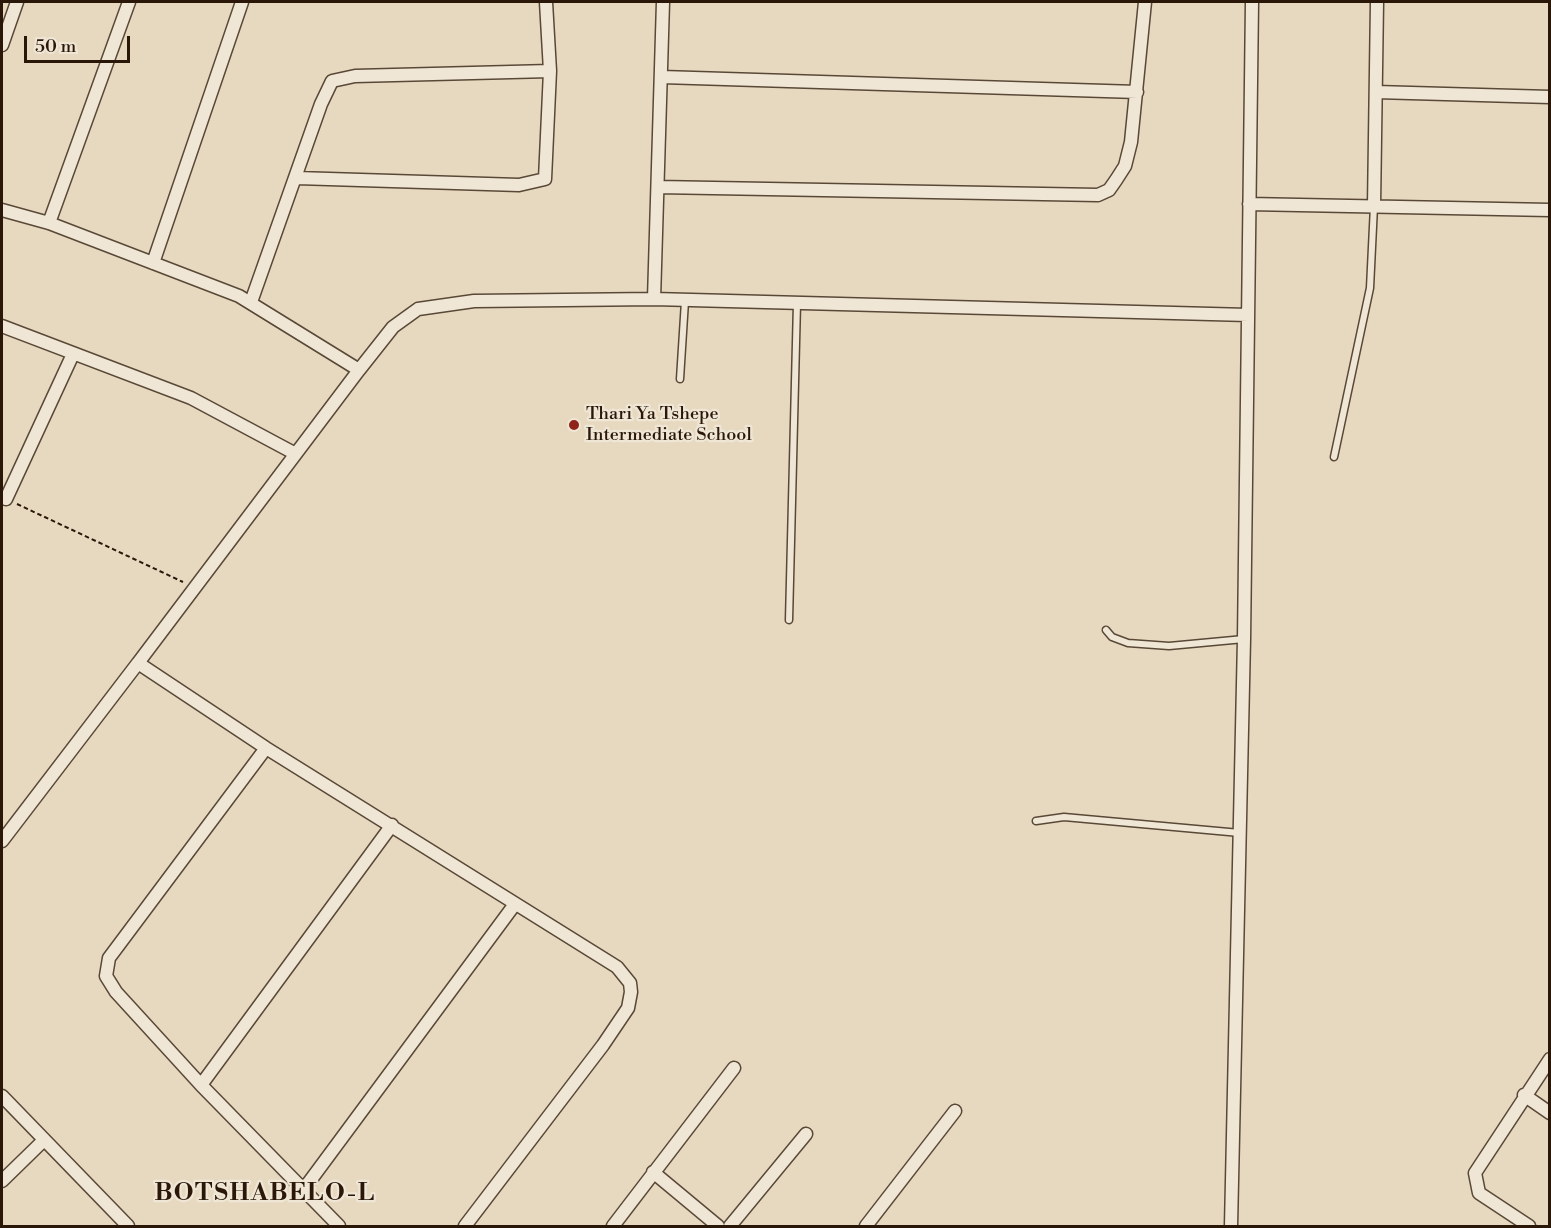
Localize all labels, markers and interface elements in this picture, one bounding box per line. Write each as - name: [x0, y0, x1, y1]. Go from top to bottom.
- scale bar: [27, 24, 134, 62]
- text: 50 m: [35, 35, 76, 58]
- place label: Thari Ya Tshepe Intermediate School: [586, 404, 752, 446]
- marker: Thari Ya Tshepe Intermediate School: [567, 418, 581, 432]
- district label: BOTSHABELO-L: [154, 1180, 376, 1208]

